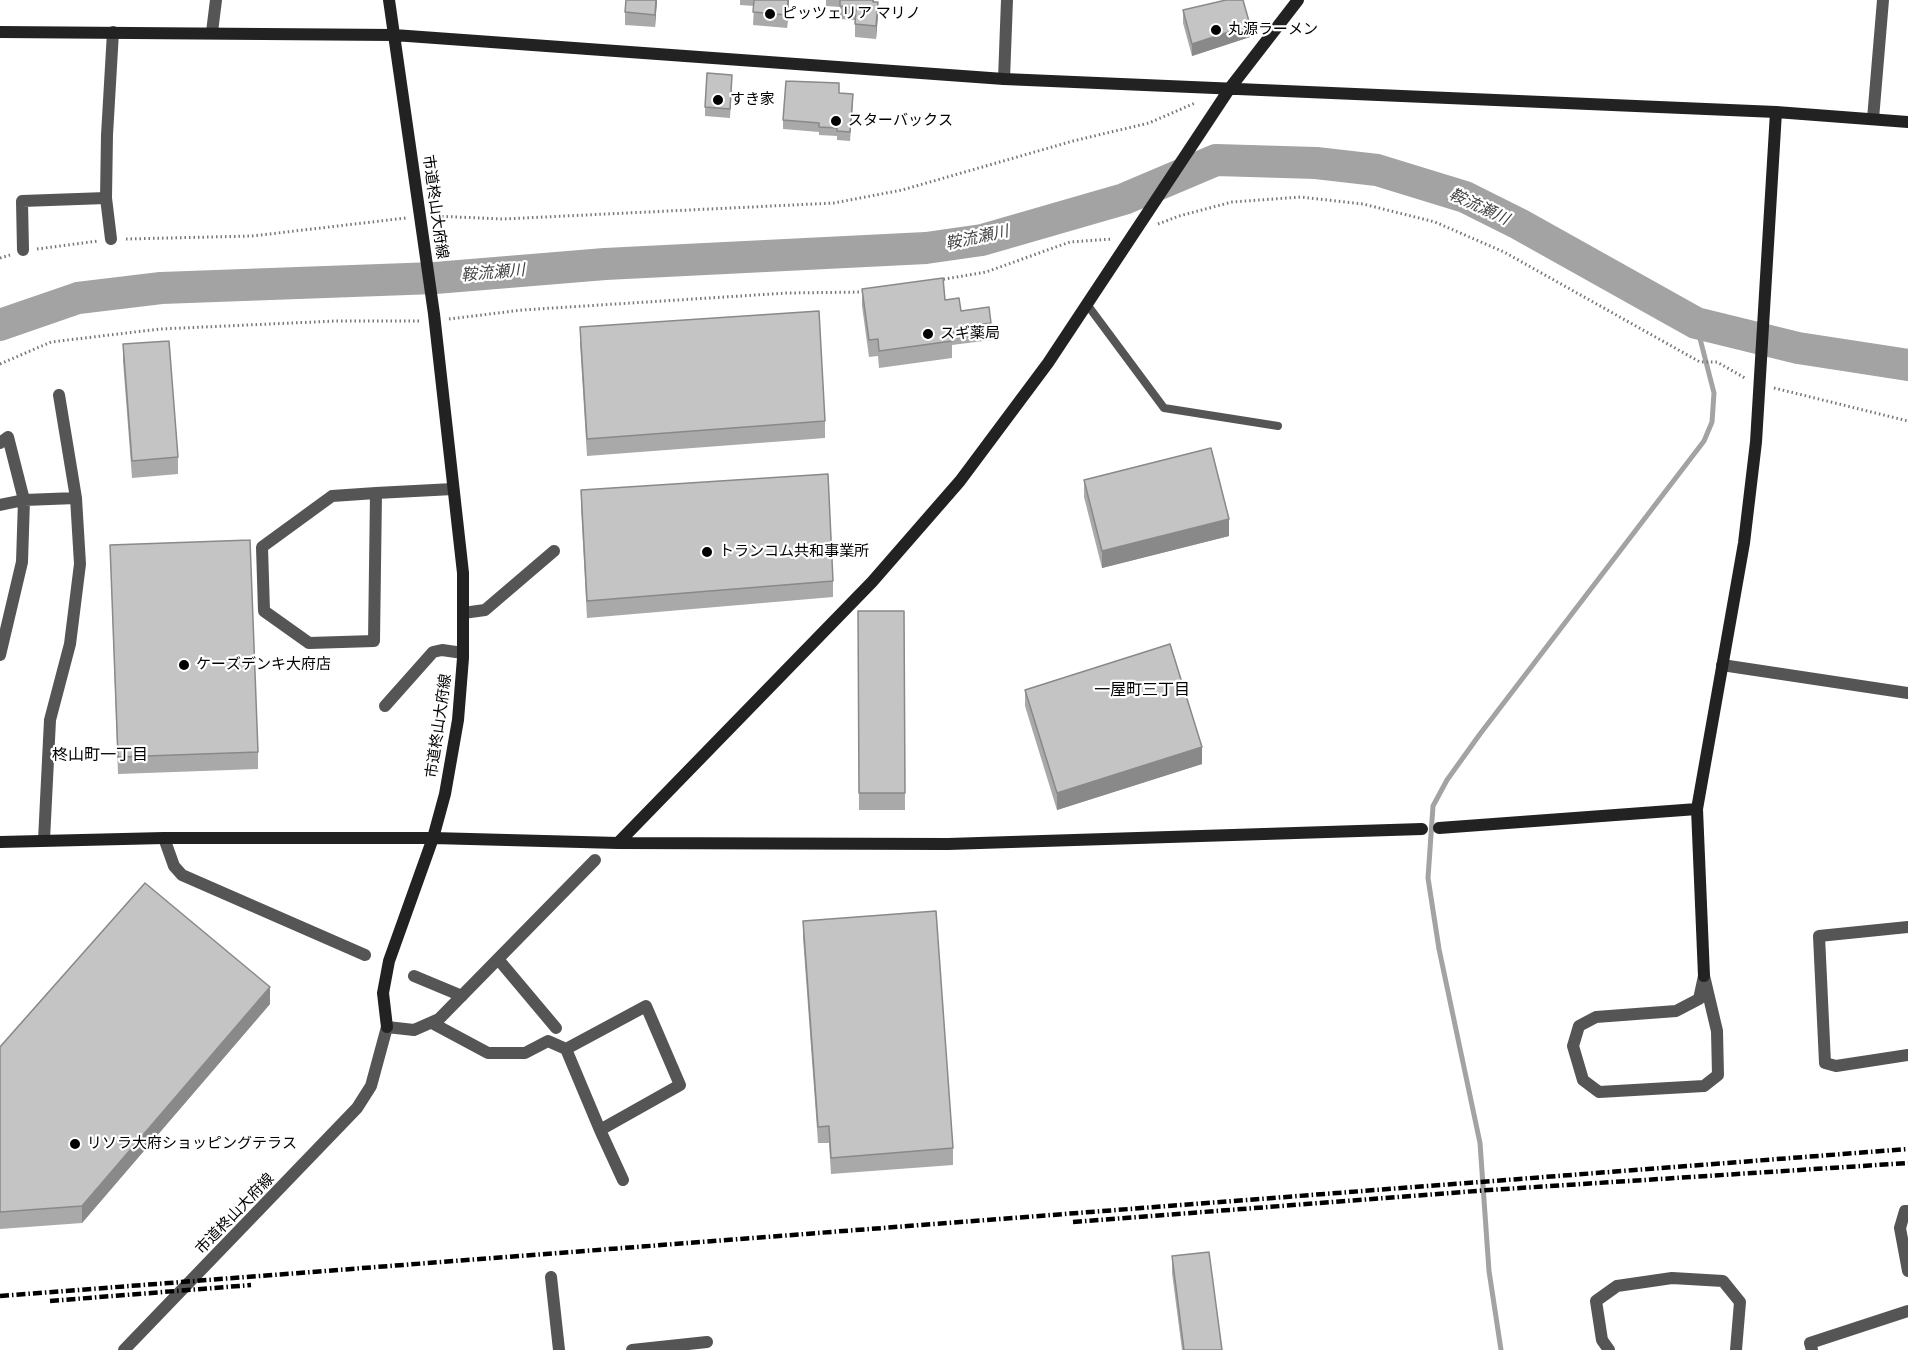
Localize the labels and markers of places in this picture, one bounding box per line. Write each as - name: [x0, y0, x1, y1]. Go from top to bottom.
- place label: ピッツェリア マリノ: [782, 5, 921, 23]
- marker: ピッツェリア マリノ: [763, 7, 777, 21]
- place label: 丸源ラーメン: [1228, 21, 1318, 39]
- marker: 丸源ラーメン: [1209, 23, 1223, 37]
- place label: すき家: [730, 91, 775, 109]
- marker: すき家: [711, 93, 725, 107]
- place label: スターバックス: [848, 112, 953, 130]
- marker: スターバックス: [829, 114, 843, 128]
- place label: スギ薬局: [940, 325, 1000, 343]
- marker: スギ薬局: [921, 327, 935, 341]
- place label: トランコム共和事業所: [719, 543, 869, 561]
- marker: トランコム共和事業所: [700, 545, 714, 559]
- place label: ケーズデンキ大府店: [196, 656, 331, 674]
- marker: ケーズデンキ大府店: [177, 658, 191, 672]
- place label: リソラ大府ショッピングテラス: [87, 1135, 297, 1153]
- marker: リソラ大府ショッピングテラス: [68, 1137, 82, 1151]

